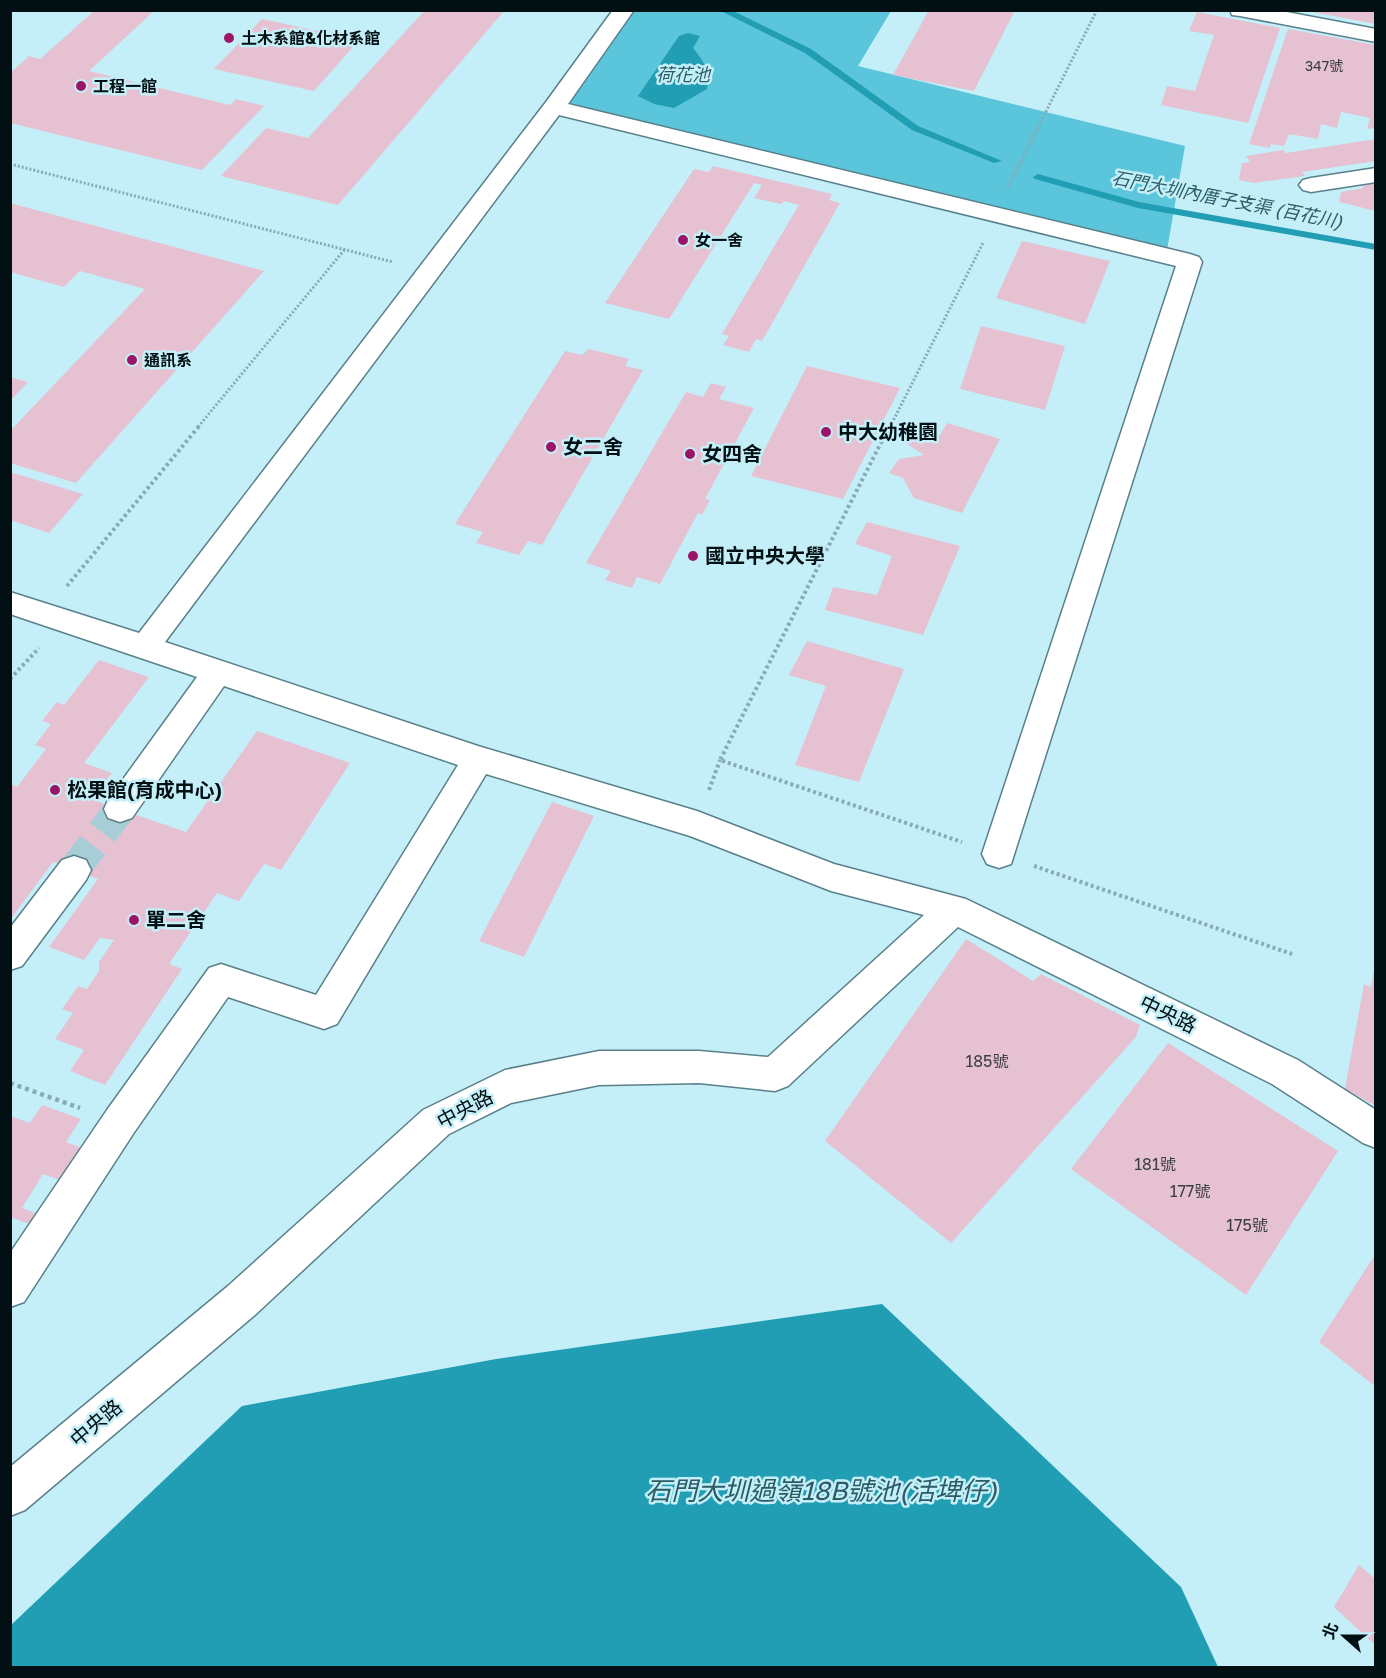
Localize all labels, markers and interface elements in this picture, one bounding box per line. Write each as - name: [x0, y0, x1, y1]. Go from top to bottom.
- place label: 土木系館&化材系館: [241, 28, 380, 48]
- marker: 土木系館&化材系館: [222, 31, 236, 45]
- house number: 347號: [1305, 57, 1343, 74]
- water label: 荷花池: [656, 63, 712, 85]
- place label: 工程一館: [93, 76, 157, 96]
- marker: 工程一館: [74, 79, 88, 93]
- water label: 石門大圳內厝子支渠 (百花川): [1110, 166, 1344, 232]
- place label: 女一舍: [695, 230, 743, 250]
- marker: 女一舍: [676, 233, 690, 247]
- place label: 通訊系: [144, 350, 192, 370]
- marker: 通訊系: [125, 353, 139, 367]
- place label: 中大幼稚園: [838, 419, 938, 443]
- marker: 中大幼稚園: [819, 425, 833, 439]
- place label: 女二舍: [563, 434, 623, 458]
- marker: 女二舍: [544, 440, 558, 454]
- place label: 女四舍: [702, 441, 762, 465]
- marker: 女四舍: [683, 447, 697, 461]
- place label: 國立中央大學: [705, 543, 825, 567]
- marker: 國立中央大學: [686, 549, 700, 563]
- place label: 松果館(育成中心): [67, 777, 222, 801]
- marker: 松果館(育成中心): [48, 783, 62, 797]
- place label: 單二舍: [146, 907, 206, 931]
- marker: 單二舍: [127, 913, 141, 927]
- street label: 中央路: [1136, 989, 1201, 1037]
- house number: 185號: [966, 1051, 1008, 1071]
- street label: 中央路: [432, 1083, 497, 1133]
- house number: 181號: [1134, 1154, 1176, 1174]
- house number: 177號: [1170, 1181, 1210, 1201]
- house number: 175號: [1226, 1215, 1268, 1235]
- street label: 中央路: [65, 1394, 126, 1451]
- water label: 石門大圳過嶺18B號池(活埤仔): [645, 1475, 997, 1506]
- north arrow: [1314, 1606, 1374, 1666]
- text: 北: [1318, 1620, 1342, 1642]

